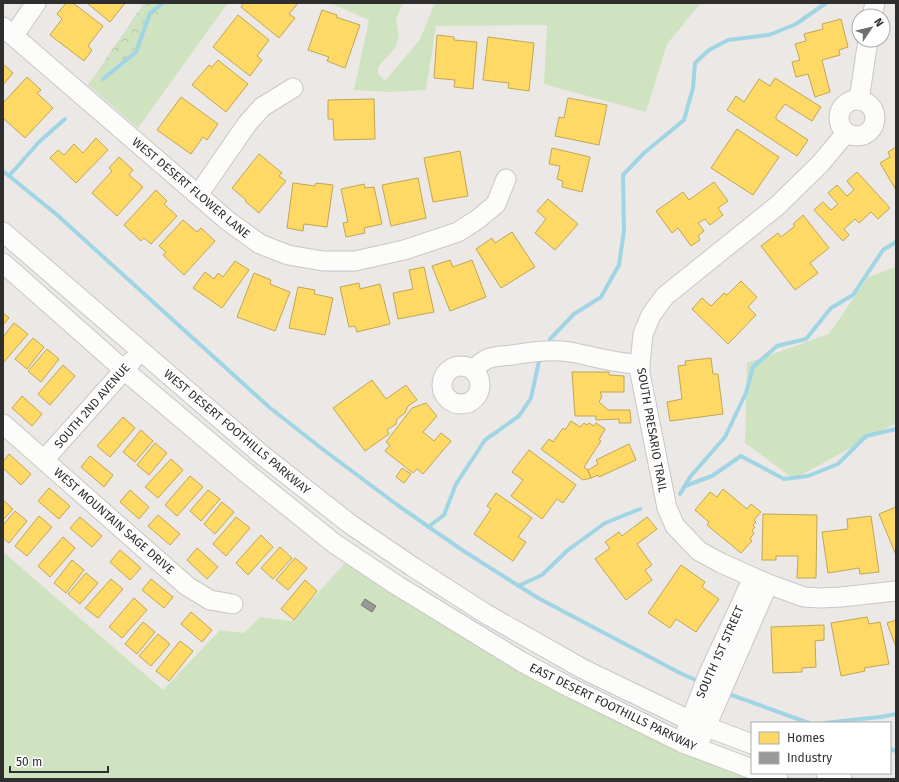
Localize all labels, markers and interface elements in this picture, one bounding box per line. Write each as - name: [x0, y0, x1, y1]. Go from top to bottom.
- north arrow: [851, 8, 891, 48]
- text: N: [871, 16, 886, 29]
- street label: WEST DESERT FLOWER LANE: [129, 135, 253, 241]
- street label: SOUTH 2ND AVENUE: [51, 361, 133, 451]
- street label: WEST DESERT FOOTHILLS PARKWAY: [161, 367, 313, 498]
- street label: SOUTH PRESARIO TRAIL: [634, 367, 670, 493]
- street label: WEST MOUNTAIN SAGE DRIVE: [51, 465, 177, 577]
- street label: SOUTH 1ST STREET: [693, 603, 747, 701]
- street label: EAST DESERT FOOTHILLS PARKWAY: [527, 660, 699, 754]
- legend: [751, 722, 891, 774]
- text: Homes: [787, 731, 825, 745]
- scale bar: [10, 748, 108, 774]
- text: Industry: [787, 751, 832, 765]
- text: 50 m: [16, 755, 42, 769]

